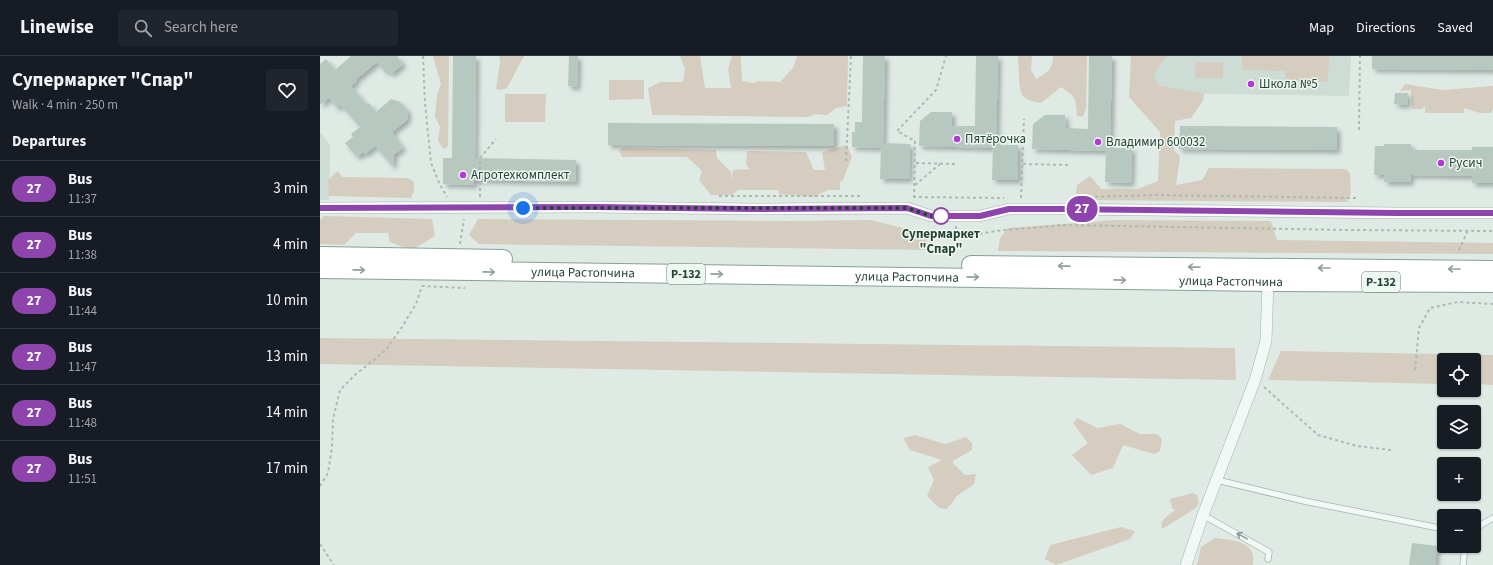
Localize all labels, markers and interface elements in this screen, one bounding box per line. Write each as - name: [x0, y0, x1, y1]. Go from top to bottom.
- search box: [118, 10, 398, 46]
- text: Linewise: [20, 14, 94, 41]
- icon: search: [132, 17, 154, 39]
- text: Search here: [164, 17, 238, 38]
- text: Map: [1309, 18, 1334, 38]
- text: Directions: [1356, 18, 1415, 38]
- text: Saved: [1437, 18, 1473, 38]
- text: Супермаркет "Спар": [12, 67, 193, 94]
- button: heart: [266, 69, 308, 111]
- place label: Школа №5: [1259, 75, 1318, 93]
- marker: Школа №5: [1246, 79, 1256, 89]
- text: Walk · 4 min · 250 m: [12, 96, 118, 114]
- place label: Пятёрочка: [965, 130, 1026, 148]
- text: Departures: [12, 131, 86, 152]
- place label: Владимир 600032: [1106, 133, 1206, 151]
- marker: Пятёрочка: [952, 134, 962, 144]
- marker: Владимир 600032: [1093, 137, 1103, 147]
- place label: Русич: [1449, 154, 1482, 172]
- marker: Русич: [1436, 158, 1446, 168]
- place label: Агротехкомплект: [471, 166, 570, 184]
- text: Bus: [68, 169, 92, 190]
- marker: Агротехкомплект: [458, 170, 468, 180]
- text: 3 min: [273, 178, 308, 199]
- text: 27: [27, 179, 41, 199]
- text: 11:37: [68, 190, 97, 208]
- line badge: 27: [1064, 196, 1100, 222]
- your location: [513, 198, 533, 218]
- text: 27: [1075, 199, 1089, 219]
- marker: Супермаркет "Спар": [932, 207, 950, 225]
- text: Bus: [68, 225, 92, 246]
- place label: Супермаркет "Спар": [902, 225, 981, 258]
- text: 4 min: [273, 234, 308, 255]
- text: 27: [27, 235, 41, 255]
- text: 11:38: [68, 246, 97, 264]
- one-way arrow: [1058, 262, 1071, 270]
- street label: улица Растопчина: [531, 263, 635, 282]
- one-way arrow: [1188, 263, 1201, 271]
- road number: Р-132: [667, 264, 705, 284]
- one-way arrow: [1318, 265, 1331, 272]
- one-way arrow: [1448, 265, 1461, 273]
- one-way arrow: [352, 266, 365, 274]
- street label: улица Растопчина: [855, 267, 959, 287]
- one-way arrow: [482, 268, 495, 276]
- one-way arrow: [710, 270, 723, 278]
- street label: улица Растопчина: [1179, 272, 1283, 291]
- road number: Р-132: [1362, 272, 1400, 292]
- one-way arrow: [966, 273, 979, 281]
- one-way arrow: [1113, 276, 1126, 284]
- text: Bus: [68, 281, 92, 302]
- text: 10 min: [266, 290, 308, 311]
- text: 27: [27, 291, 41, 311]
- text: 11:44: [68, 302, 97, 320]
- text: Bus: [68, 337, 92, 358]
- text: 13 min: [266, 346, 308, 367]
- text: 27: [27, 347, 41, 367]
- map controls: [1437, 353, 1481, 553]
- button: locate: [1437, 353, 1481, 397]
- text: 11:47: [68, 358, 97, 376]
- text: Bus: [68, 393, 92, 414]
- text: 14 min: [266, 402, 308, 423]
- text: 27: [27, 403, 41, 423]
- button: layers: [1437, 405, 1481, 449]
- text: 11:48: [68, 414, 97, 432]
- text: Bus: [68, 449, 92, 470]
- button: +: [1437, 457, 1481, 501]
- text: 17 min: [266, 458, 308, 479]
- text: 27: [27, 459, 41, 479]
- text: 11:51: [68, 470, 97, 488]
- button: −: [1437, 509, 1481, 553]
- one-way arrow: [1236, 532, 1248, 540]

